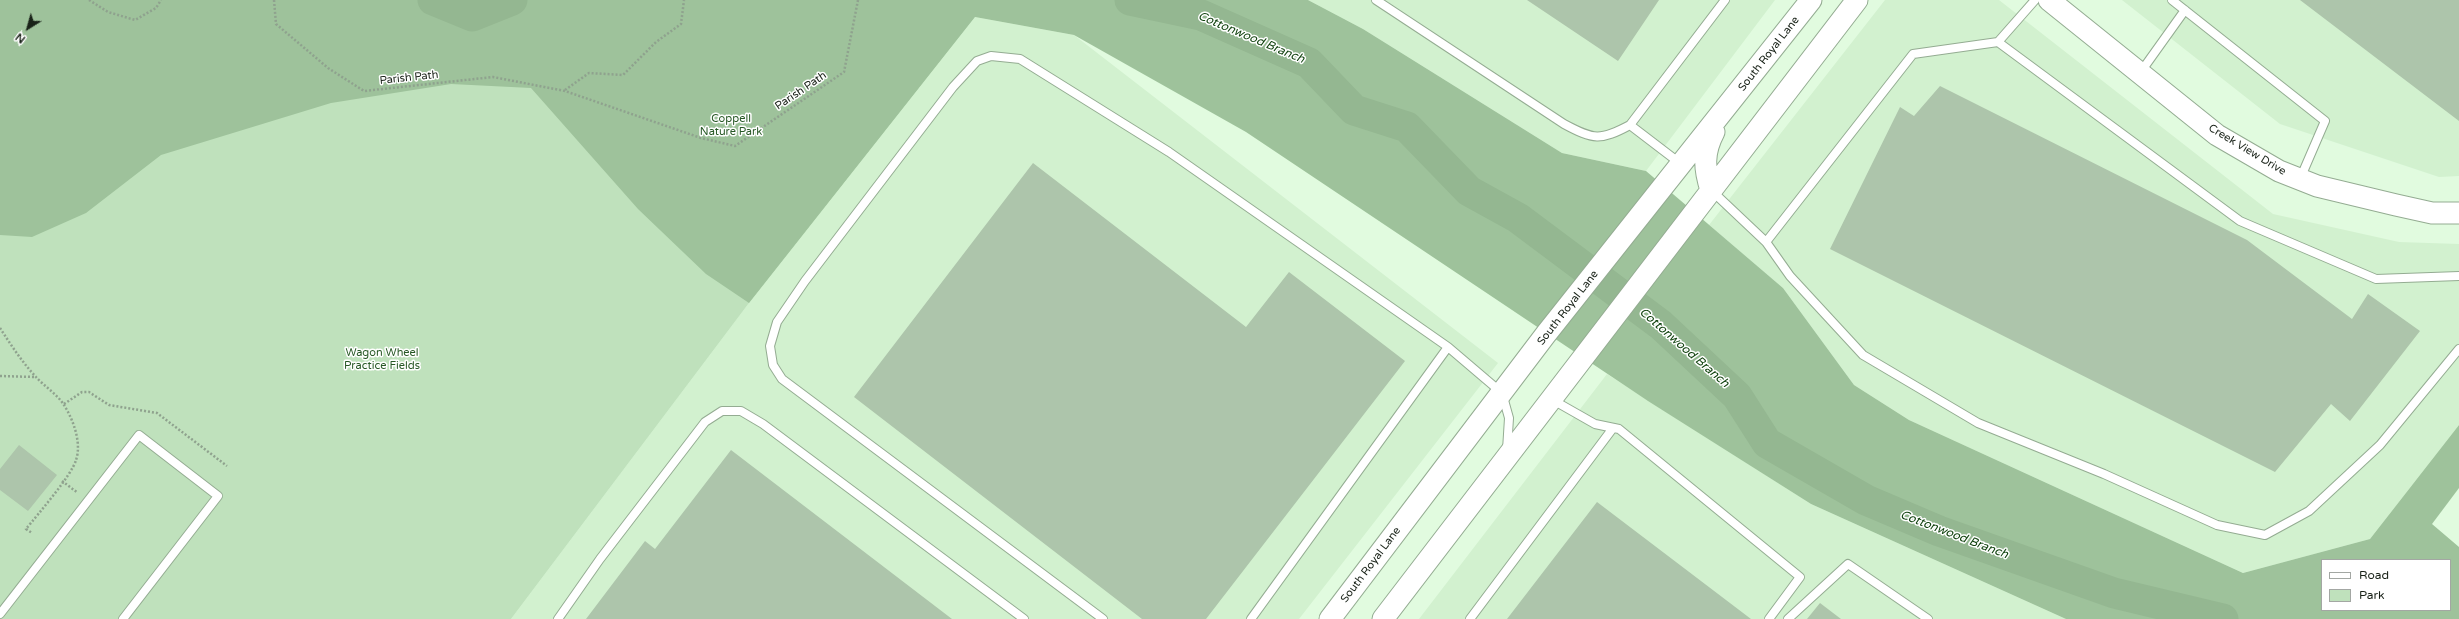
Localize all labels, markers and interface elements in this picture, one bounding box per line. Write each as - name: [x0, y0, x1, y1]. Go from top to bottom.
- north arrow: [8, 8, 48, 48]
- water label: Cottonwood Branch: [1196, 9, 1306, 67]
- street label: South Royal Lane: [1736, 14, 1802, 94]
- text: N: [13, 30, 28, 46]
- street label: Parish Path: [379, 68, 439, 88]
- street label: Parish Path: [773, 69, 829, 113]
- park label: Coppell Nature Park: [700, 112, 762, 138]
- street label: Creek View Drive: [2206, 122, 2288, 178]
- street label: South Royal Lane: [1535, 268, 1601, 348]
- water label: Cottonwood Branch: [1636, 305, 1732, 391]
- park label: Wagon Wheel Practice Fields: [344, 346, 420, 372]
- water label: Cottonwood Branch: [1898, 508, 2010, 562]
- street label: South Royal Lane: [1338, 525, 1404, 605]
- legend: [2321, 559, 2451, 611]
- text: Road: [2359, 568, 2389, 582]
- text: Park: [2359, 588, 2385, 602]

